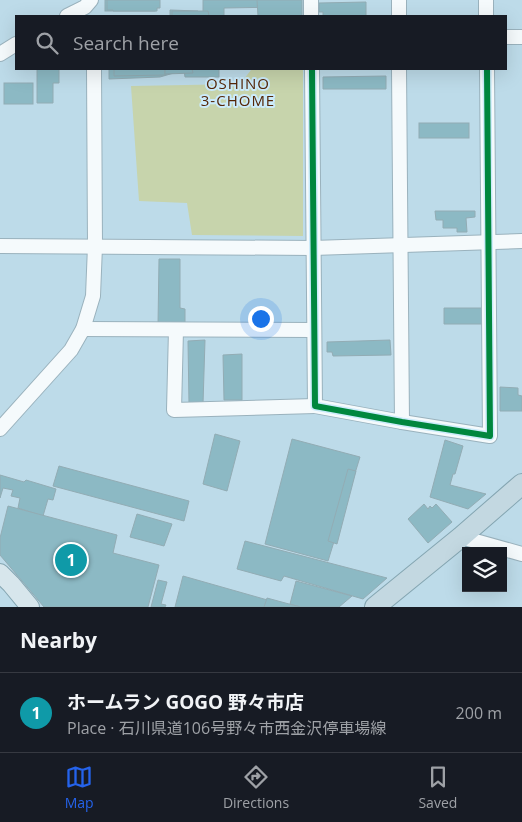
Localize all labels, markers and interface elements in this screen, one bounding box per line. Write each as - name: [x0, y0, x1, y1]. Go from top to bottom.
- search box: [15, 15, 507, 70]
- icon: search: [33, 29, 61, 57]
- text: Search here: [73, 30, 179, 56]
- district label: OSHINO 3-CHOME: [201, 73, 275, 110]
- your location: [248, 306, 274, 332]
- pin: 1: [55, 541, 87, 579]
- map controls: [462, 547, 507, 592]
- button: layers: [462, 547, 507, 592]
- text: Nearby: [20, 626, 97, 654]
- text: ホームラン GOGO 野々市店: [67, 689, 304, 715]
- text: 1: [31, 702, 41, 724]
- text: 200 m: [456, 702, 502, 724]
- text: Place · 石川県道106号野々市西金沢停車場線: [67, 717, 386, 739]
- tab: Map: [65, 763, 94, 812]
- tab: Directions: [223, 763, 289, 812]
- tab: Saved: [418, 763, 457, 812]

